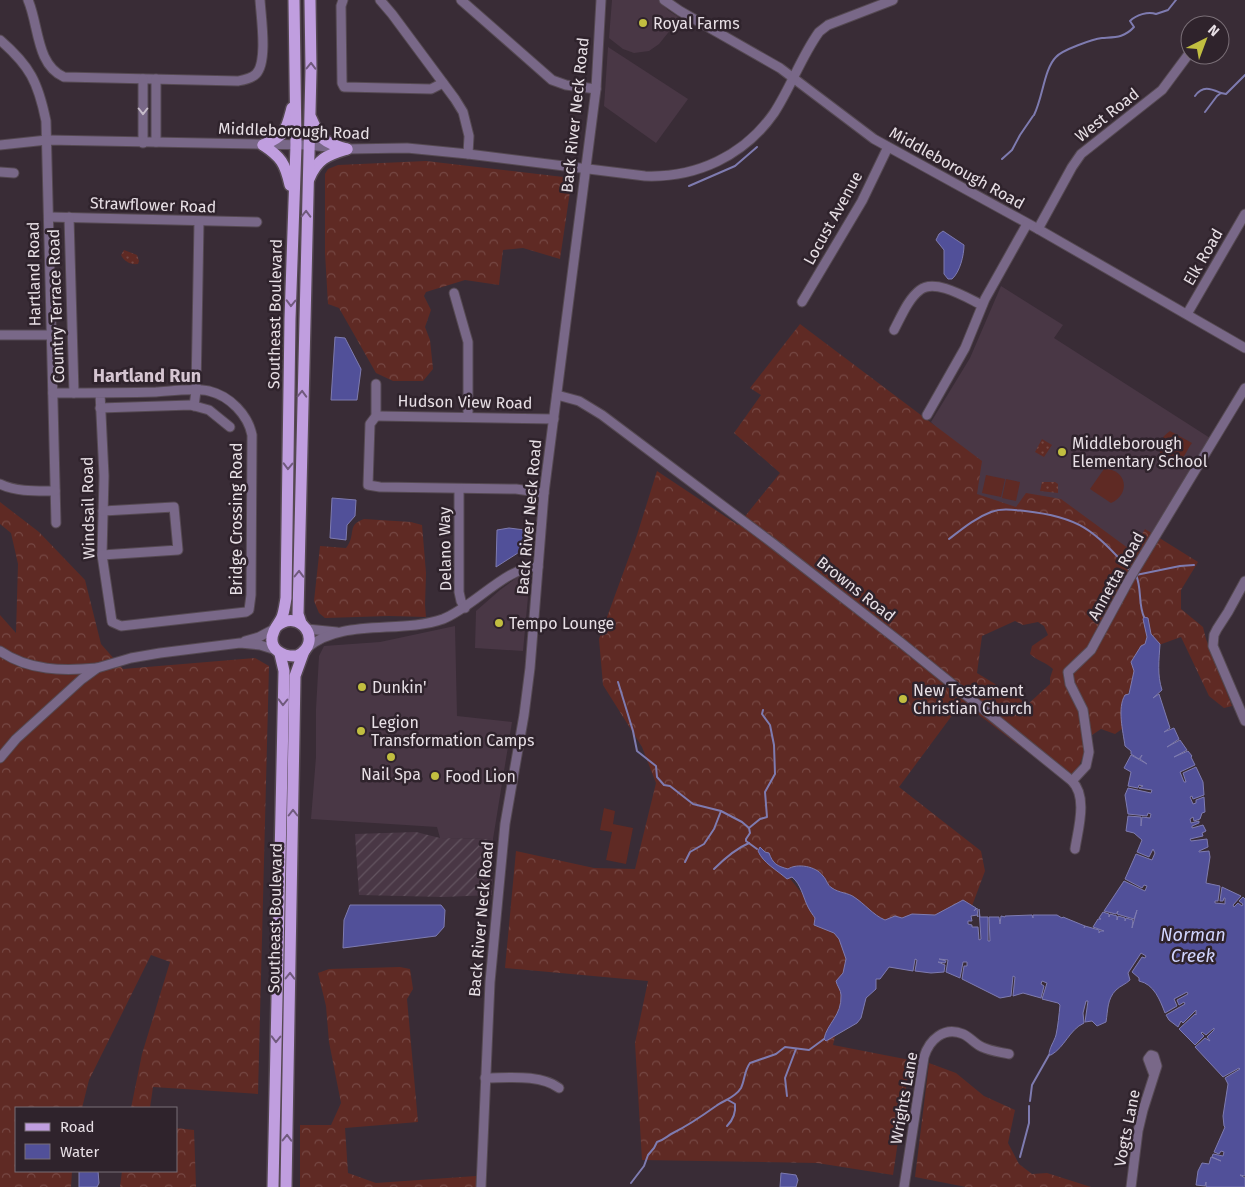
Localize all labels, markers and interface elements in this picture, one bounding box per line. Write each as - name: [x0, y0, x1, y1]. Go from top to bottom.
- place label: Royal Farms: [653, 14, 740, 33]
- north arrow: [1180, 15, 1230, 65]
- marker: Royal Farms: [637, 17, 649, 29]
- text: N: [1204, 21, 1223, 40]
- street label: Back River Neck Road: [557, 36, 593, 194]
- one-way arrow: [305, 62, 316, 70]
- street label: West Road: [1071, 84, 1143, 146]
- one-way arrow: [138, 107, 148, 115]
- street label: Middleborough Road: [218, 119, 370, 143]
- street label: Middleborough Road: [886, 123, 1028, 213]
- street label: Locust Avenue: [799, 168, 867, 268]
- street label: Strawflower Road: [89, 193, 217, 217]
- one-way arrow: [301, 210, 312, 218]
- street label: Hartland Road: [24, 221, 44, 327]
- street label: Elk Road: [1179, 225, 1227, 289]
- street label: Country Terrace Road: [44, 228, 68, 384]
- street label: Southeast Boulevard: [264, 239, 286, 389]
- one-way arrow: [286, 300, 296, 308]
- district label: Hartland Run: [93, 365, 201, 387]
- one-way arrow: [297, 390, 307, 398]
- street label: Hudson View Road: [397, 391, 533, 413]
- place label: Middleborough Elementary School: [1072, 434, 1208, 471]
- street label: Back River Neck Road: [513, 438, 545, 596]
- street label: Bridge Crossing Road: [227, 443, 246, 595]
- marker: Middleborough Elementary School: [1056, 446, 1068, 458]
- street label: Windsail Road: [78, 456, 98, 560]
- one-way arrow: [282, 462, 293, 470]
- street label: Delano Way: [435, 507, 455, 591]
- street label: Annetta Road: [1084, 529, 1148, 623]
- street label: Browns Road: [813, 553, 899, 625]
- one-way arrow: [294, 570, 304, 578]
- place label: Tempo Lounge: [509, 614, 614, 633]
- marker: Tempo Lounge: [493, 617, 505, 629]
- place label: Dunkin': [372, 678, 426, 697]
- marker: Dunkin': [356, 681, 368, 693]
- place label: New Testament Christian Church: [913, 681, 1032, 718]
- marker: New Testament Christian Church: [897, 693, 909, 705]
- one-way arrow: [278, 698, 288, 706]
- place label: Legion Transformation Camps: [371, 713, 535, 750]
- marker: Legion Transformation Camps: [355, 725, 367, 737]
- marker: Nail Spa: [385, 751, 397, 763]
- place label: Nail Spa: [361, 765, 421, 784]
- place label: Food Lion: [445, 767, 516, 786]
- marker: Food Lion: [429, 770, 441, 782]
- one-way arrow: [288, 809, 298, 817]
- street label: Back River Neck Road: [465, 840, 497, 998]
- street label: Southeast Boulevard: [264, 843, 286, 993]
- water label: Norman Creek: [1160, 924, 1226, 967]
- one-way arrow: [285, 972, 296, 980]
- one-way arrow: [271, 1036, 281, 1044]
- street label: Wrights Lane: [887, 1050, 921, 1146]
- street label: Vogts Lane: [1110, 1088, 1144, 1168]
- legend: [15, 1107, 178, 1172]
- text: Road: [60, 1118, 95, 1136]
- one-way arrow: [282, 1134, 292, 1142]
- text: Water: [60, 1143, 99, 1161]

